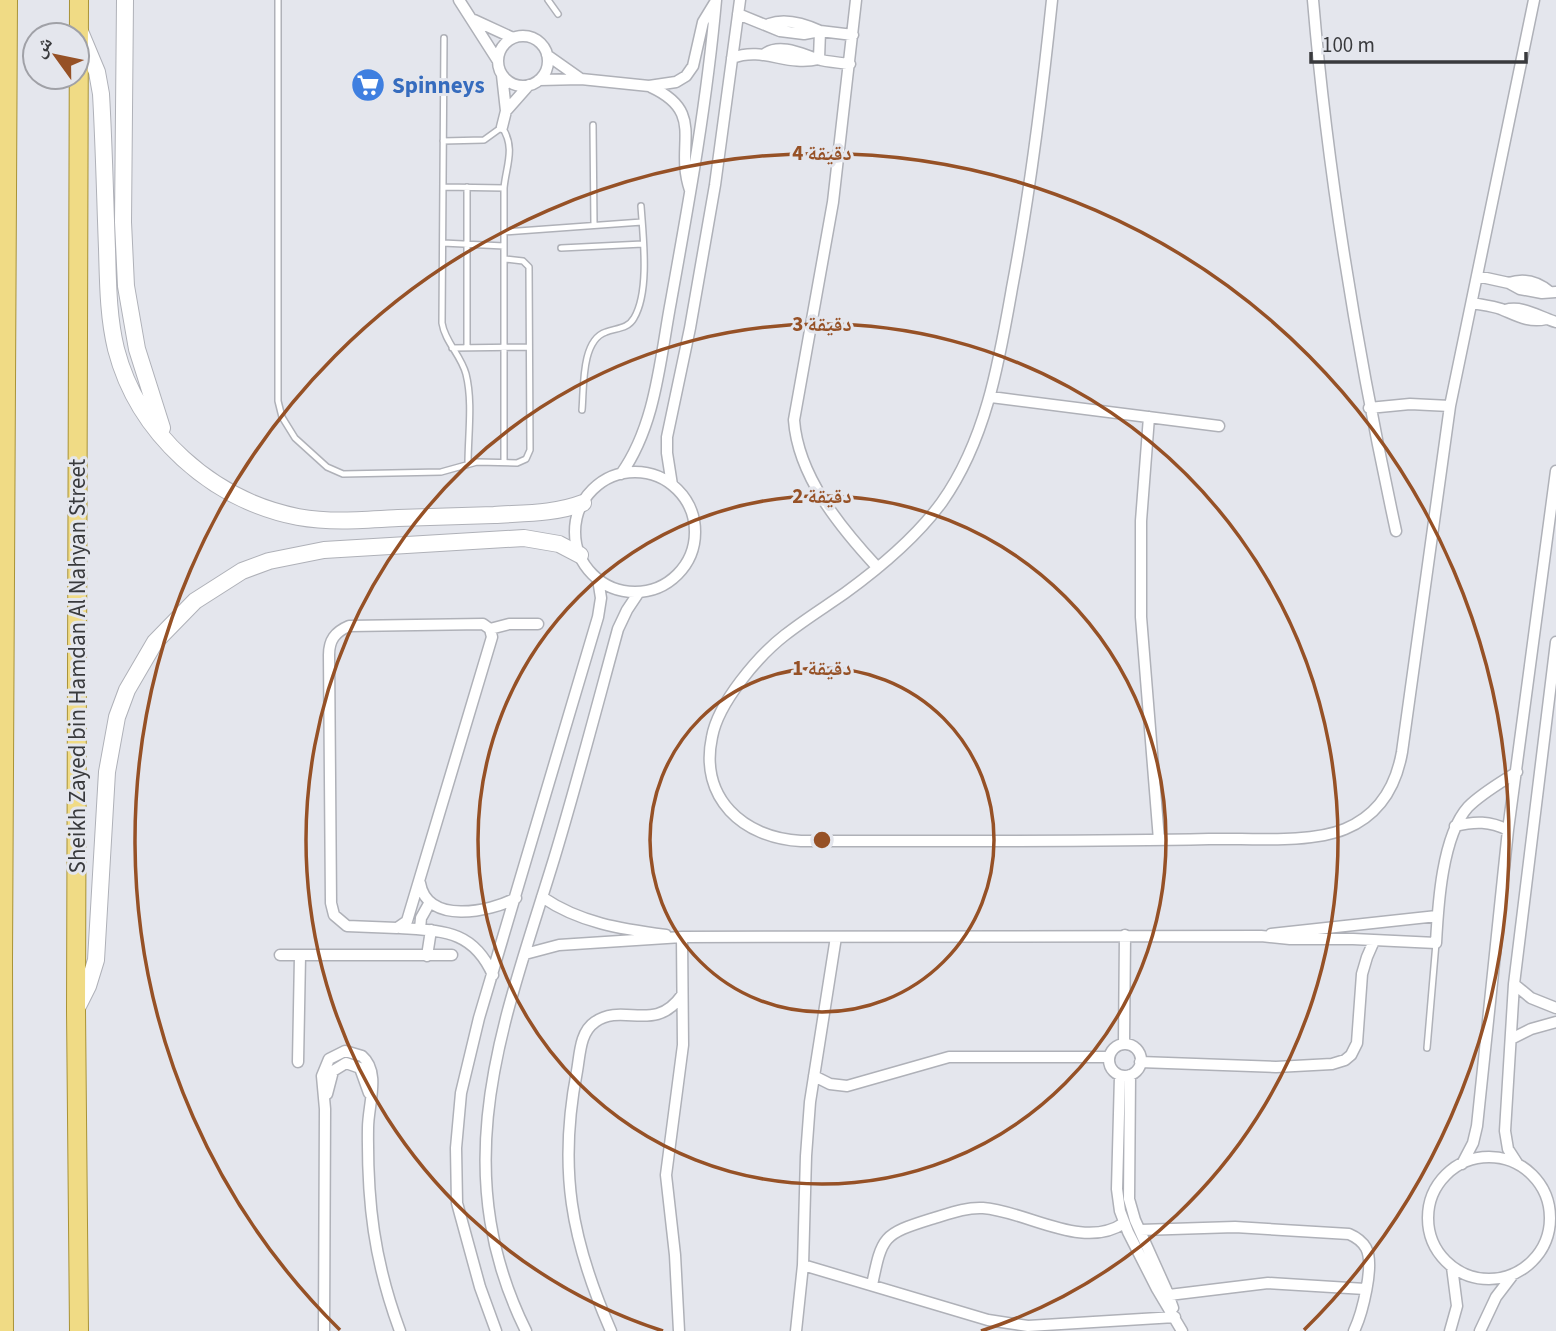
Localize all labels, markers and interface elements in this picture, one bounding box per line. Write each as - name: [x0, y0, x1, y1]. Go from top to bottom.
- north arrow: [21, 21, 91, 91]
- scale bar: [1311, 21, 1526, 65]
- text: 100 m: [1322, 30, 1375, 60]
- text: ش: [26, 32, 60, 63]
- supermarket icon: Spinneys: [349, 66, 387, 104]
- place label: Spinneys: [392, 69, 485, 102]
- text: 4 دقيقة: [792, 138, 852, 168]
- text: 3 دقيقة: [792, 309, 852, 339]
- street label: Sheikh Zayed bin Hamdan Al Nahyan Street: [61, 458, 94, 873]
- text: 2 دقيقة: [792, 481, 852, 511]
- text: 1 دقيقة: [792, 653, 852, 683]
- centre of rings: [810, 828, 834, 852]

